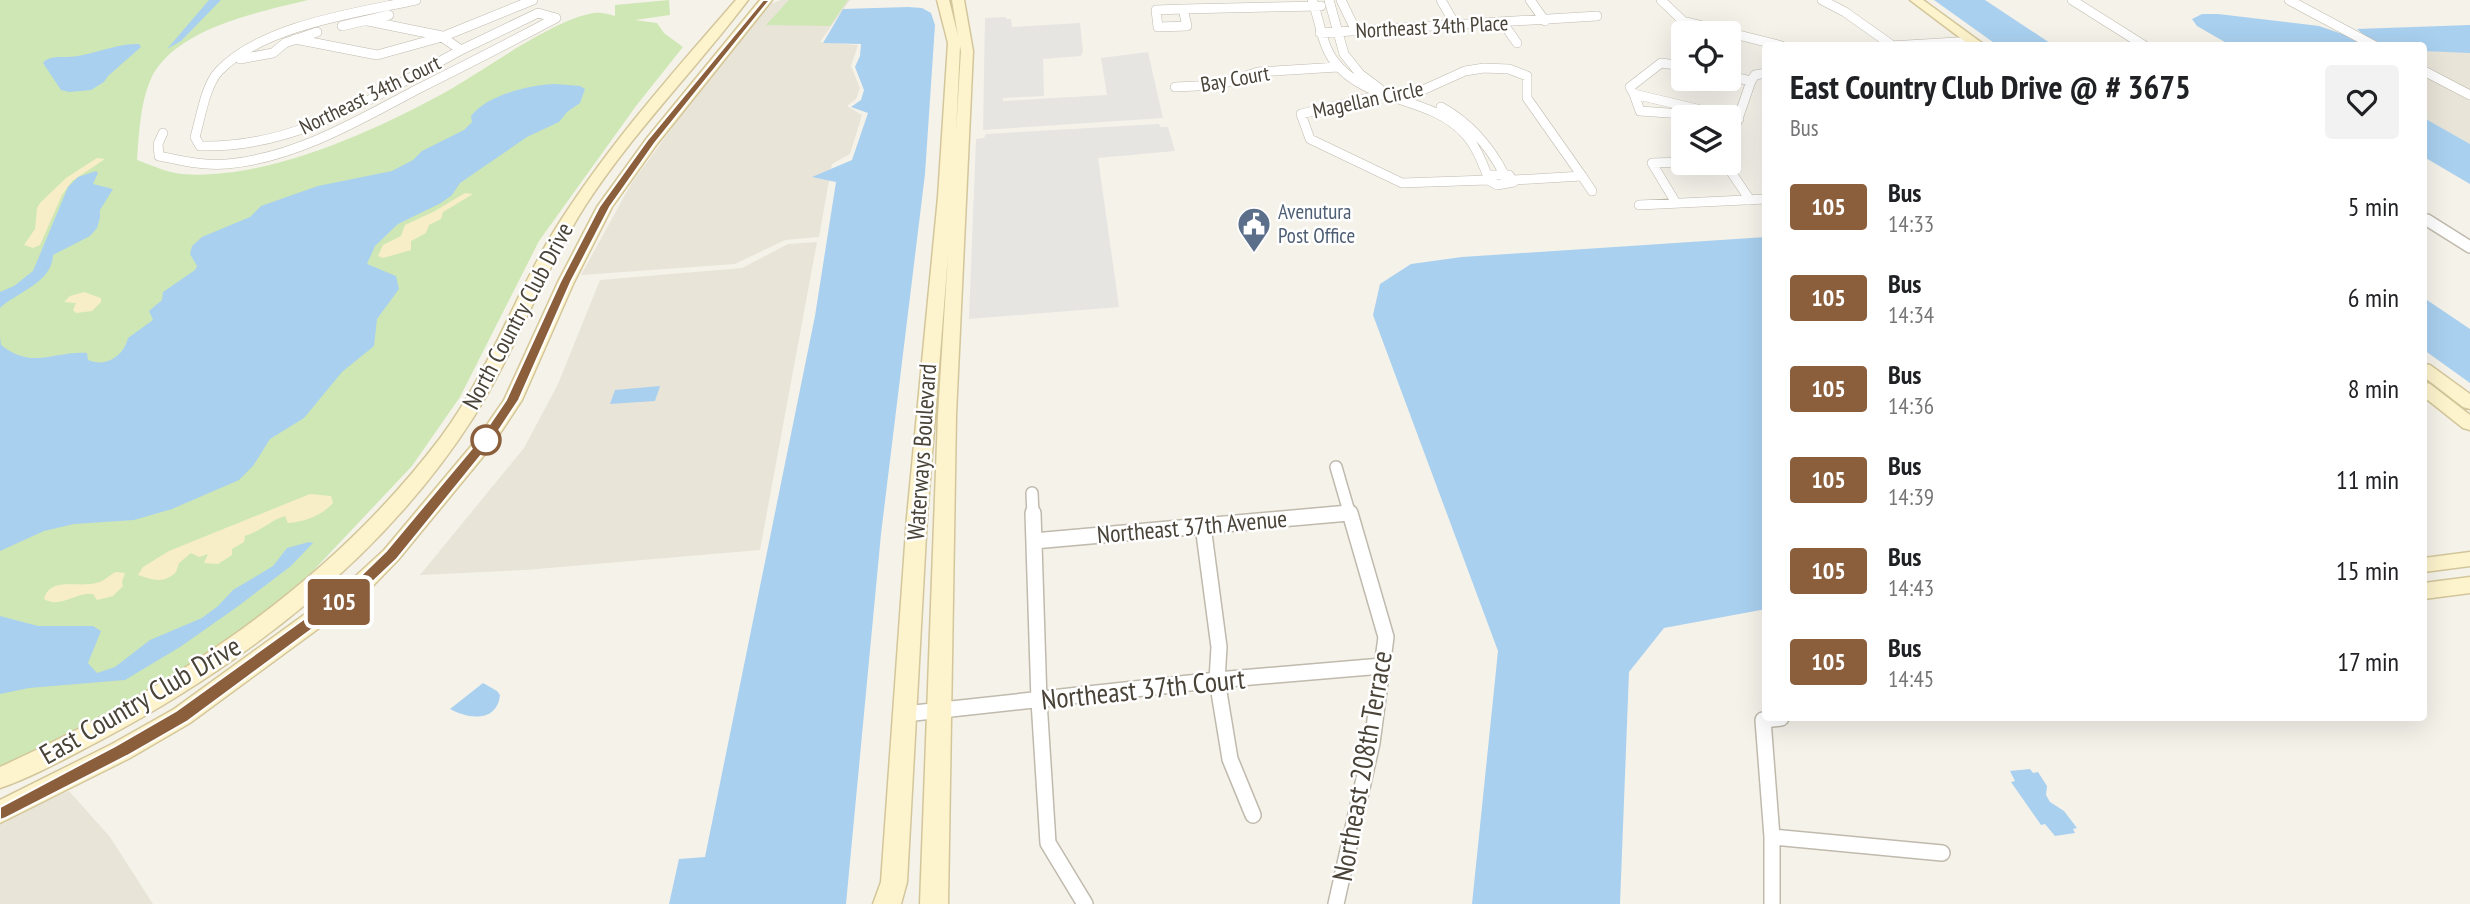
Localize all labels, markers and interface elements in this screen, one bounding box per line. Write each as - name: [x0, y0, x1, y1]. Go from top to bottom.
- street label: Northeast 34th Place: [1355, 9, 1509, 44]
- map controls: [1671, 21, 1741, 175]
- button: locate: [1671, 21, 1741, 91]
- street label: Northeast 34th Court: [295, 49, 445, 140]
- street label: Bay Court: [1198, 59, 1272, 98]
- text: East Country Club Drive @ # 3675: [1790, 65, 2191, 108]
- button: heart: [2325, 65, 2399, 139]
- street label: Magellan Circle: [1310, 75, 1426, 124]
- button: layers: [1671, 105, 1741, 175]
- text: Bus: [1790, 113, 1819, 142]
- text: Bus: [1888, 176, 1921, 209]
- text: 5 min: [2348, 190, 2399, 223]
- text: 105: [1811, 191, 1846, 222]
- place label: Avenutura Post Office: [1278, 198, 1355, 249]
- public building icon: Avenutura Post Office: [1235, 205, 1273, 254]
- text: 14:33: [1888, 209, 1934, 238]
- street label: North Country Club Drive: [455, 217, 580, 414]
- text: Bus: [1888, 267, 1921, 300]
- text: 6 min: [2348, 281, 2399, 314]
- text: 105: [1811, 282, 1846, 313]
- text: 14:34: [1888, 300, 1934, 329]
- text: Bus: [1888, 358, 1921, 391]
- street label: Waterways Boulevard: [900, 363, 943, 541]
- text: 8 min: [2348, 372, 2399, 405]
- text: 105: [1811, 373, 1846, 404]
- text: 14:36: [1888, 391, 1934, 420]
- unlabelled marker: [471, 425, 501, 455]
- text: Bus: [1888, 449, 1921, 482]
- text: 11 min: [2336, 463, 2399, 496]
- text: 105: [1811, 464, 1846, 495]
- text: 14:39: [1888, 482, 1934, 511]
- street label: Northeast 37th Avenue: [1096, 503, 1288, 550]
- text: Bus: [1888, 540, 1921, 573]
- text: 15 min: [2336, 554, 2399, 587]
- text: 105: [1811, 555, 1846, 586]
- text: 14:43: [1888, 573, 1934, 602]
- line badge: 105: [299, 579, 379, 625]
- text: 105: [322, 586, 356, 617]
- street label: East Country Club Drive: [32, 627, 247, 772]
- text: Bus: [1888, 631, 1921, 664]
- text: 17 min: [2337, 645, 2399, 678]
- text: 105: [1811, 646, 1846, 677]
- street label: Northeast 208th Terrace: [1323, 648, 1400, 884]
- street label: Northeast 37th Court: [1039, 659, 1247, 718]
- text: 14:45: [1888, 664, 1934, 693]

